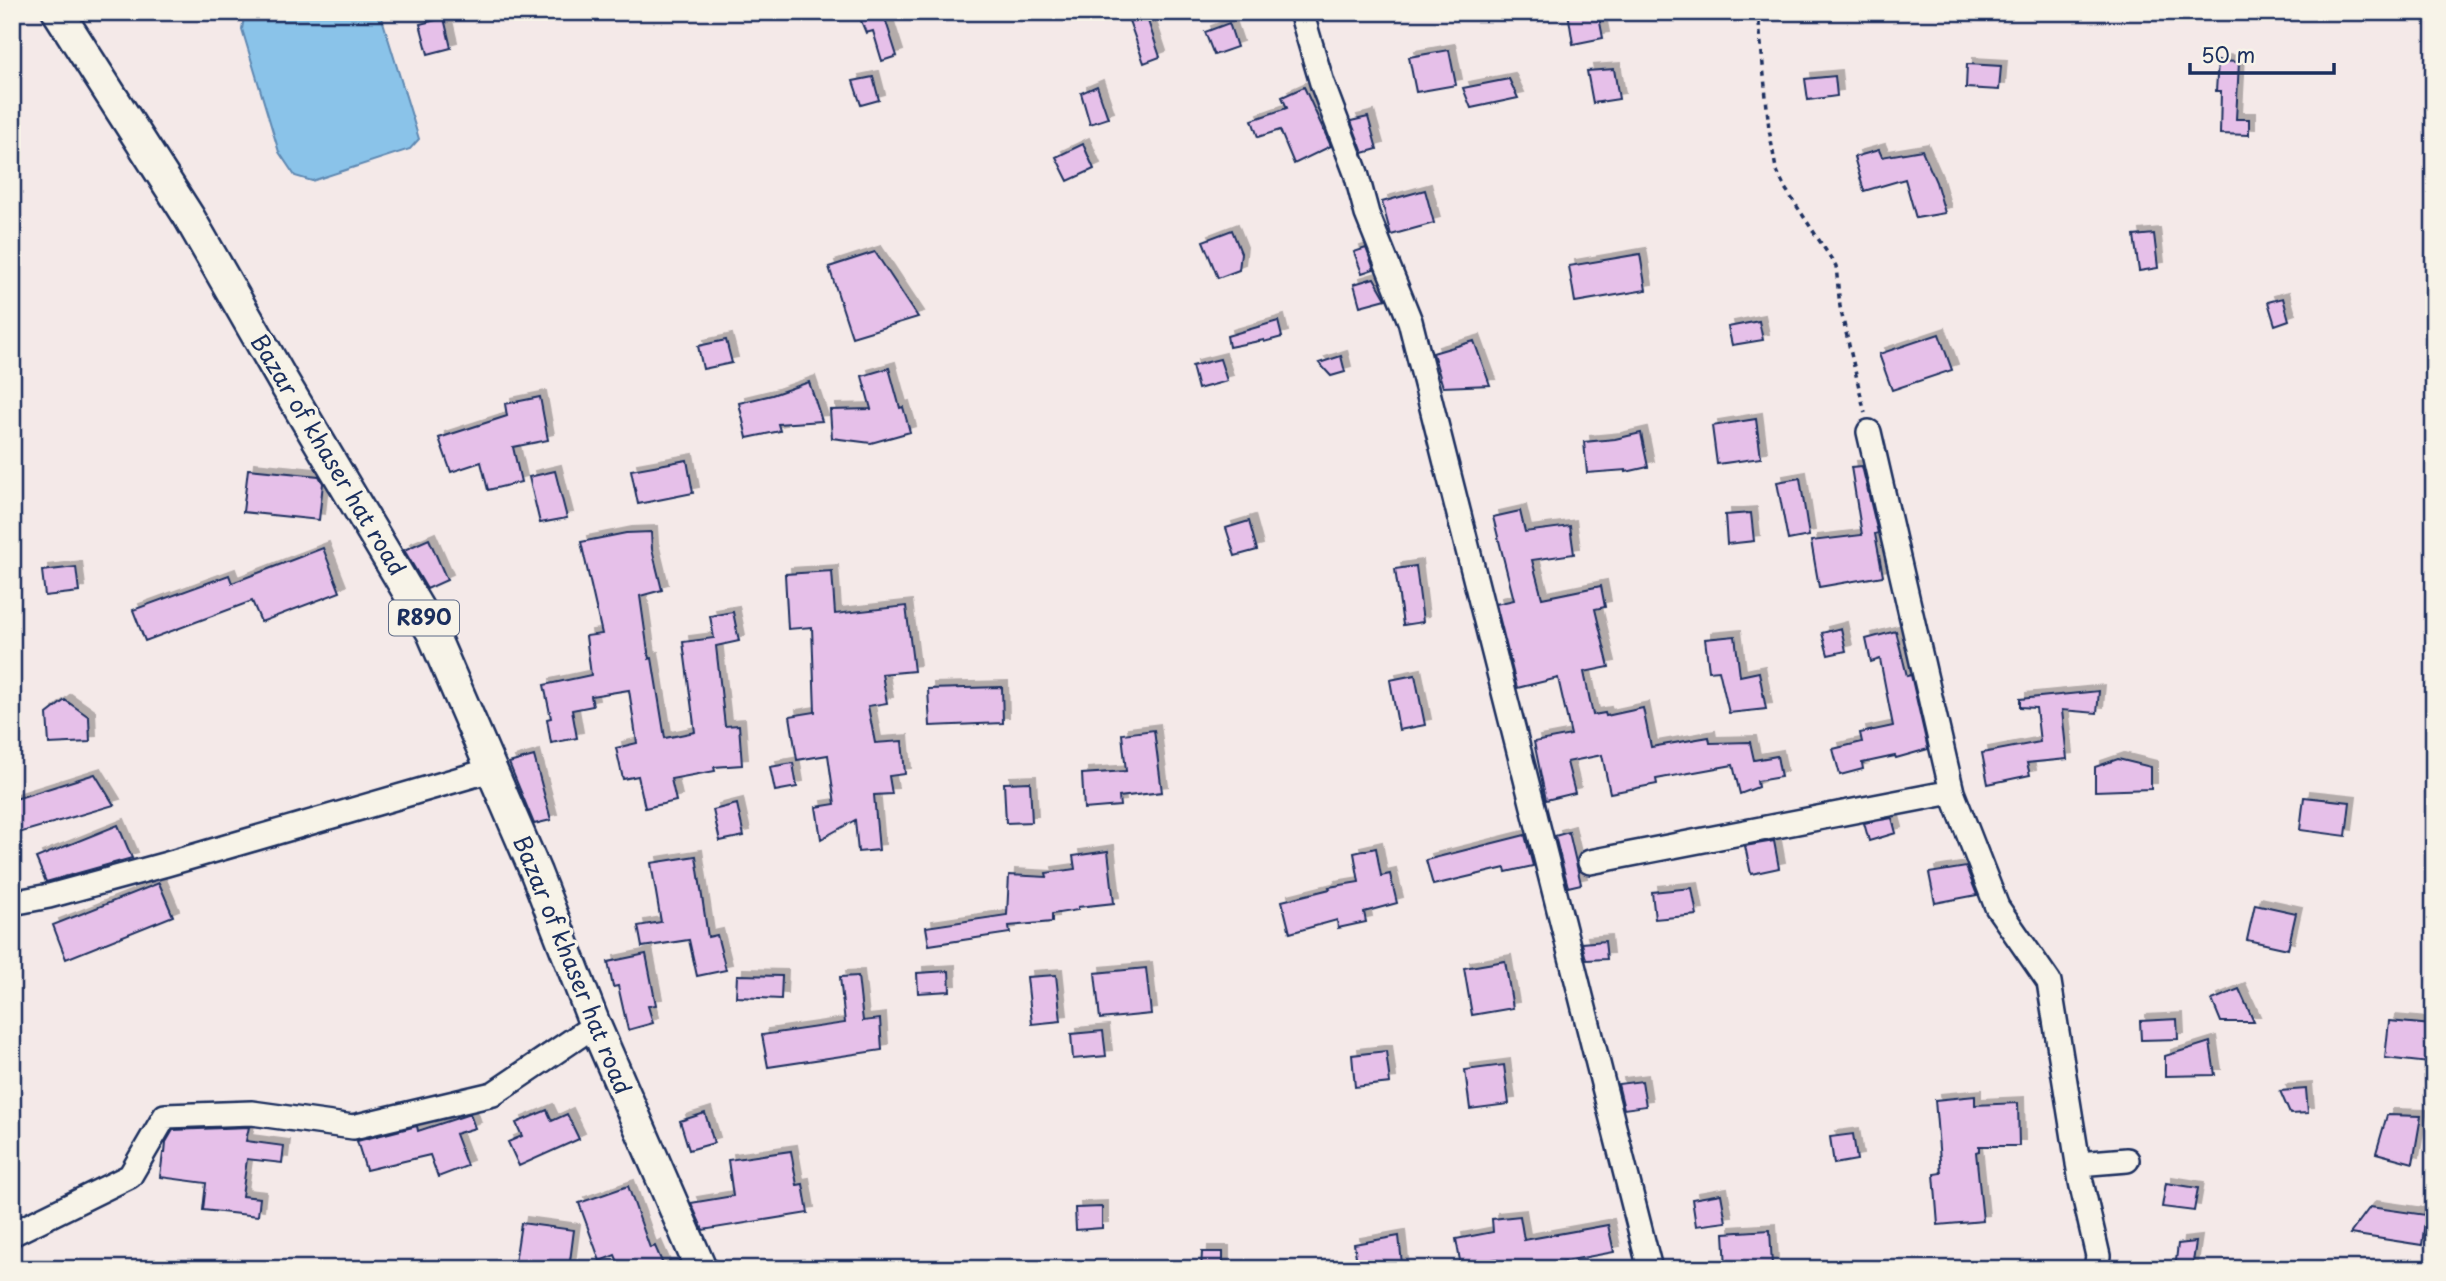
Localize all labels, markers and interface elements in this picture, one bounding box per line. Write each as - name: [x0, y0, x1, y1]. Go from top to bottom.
- scale bar: [2190, 32, 2334, 76]
- text: 50 m: [2201, 38, 2255, 70]
- street label: Bazar of khaser hat road: [243, 327, 416, 582]
- road number: R890: [389, 600, 459, 636]
- street label: Bazar of khaser hat road: [505, 830, 641, 1099]

